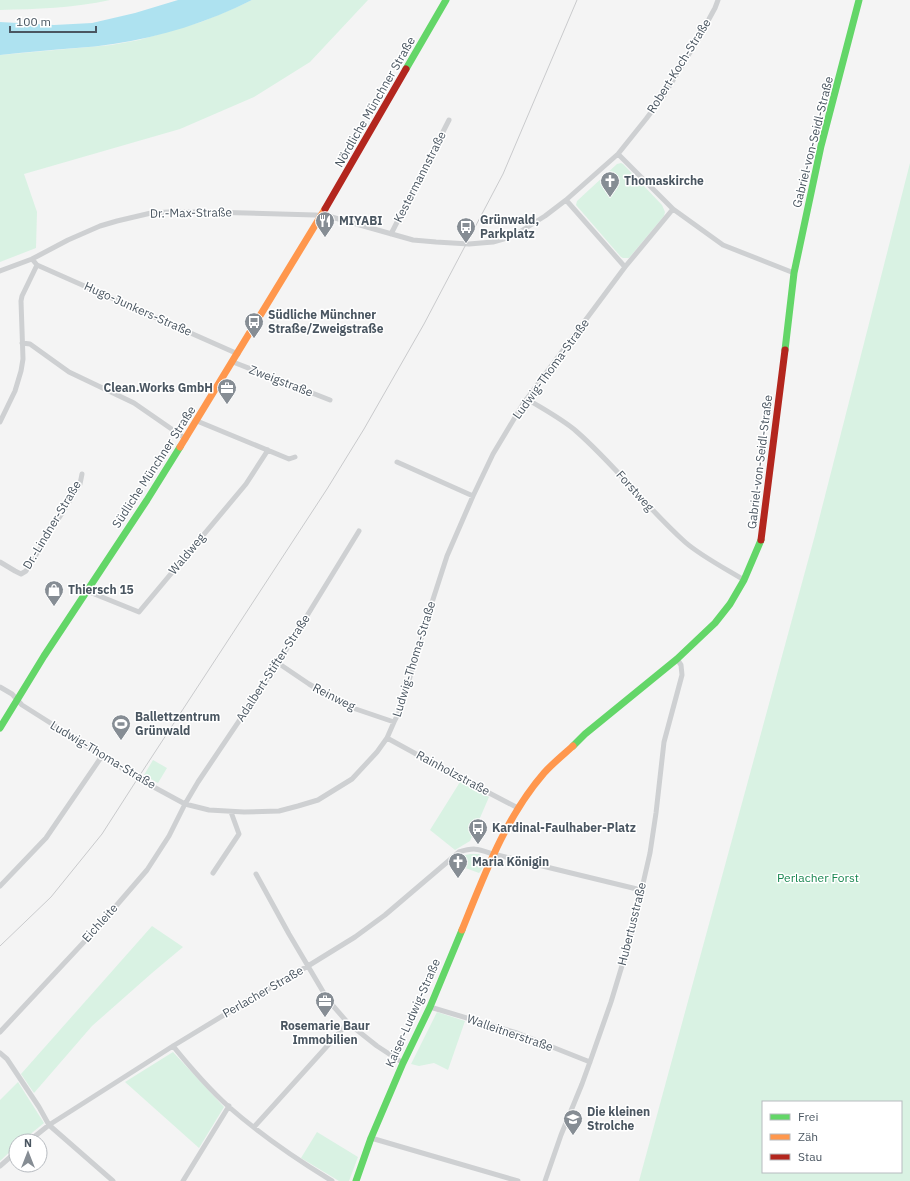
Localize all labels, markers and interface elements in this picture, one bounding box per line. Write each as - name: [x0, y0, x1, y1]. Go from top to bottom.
- scale bar: [10, 8, 96, 34]
- text: 100 m: [16, 14, 51, 29]
- street label: Robert-Koch-Straße: [643, 15, 714, 116]
- street label: Nördliche Münchner Straße: [331, 34, 418, 170]
- street label: Gabriel-von-Seidl-Straße: [789, 74, 836, 209]
- street label: Kestermannstraße: [390, 128, 449, 225]
- church icon: Thomaskirche: [599, 170, 621, 198]
- place label: Thomaskirche: [624, 173, 704, 188]
- street label: Dr.-Max-Straße: [150, 204, 233, 221]
- restaurant icon: MIYABI: [314, 210, 336, 238]
- place label: Grünwald, Parkplatz: [480, 212, 539, 241]
- place label: MIYABI: [339, 213, 382, 228]
- bus stop icon: Grünwald, Parkplatz: [455, 216, 477, 244]
- street label: Hugo-Junkers-Straße: [82, 278, 195, 339]
- place label: Südliche Münchner Straße/Zweigstraße: [268, 307, 384, 336]
- bus stop icon: Südliche Münchner Straße/Zweigstraße: [243, 311, 265, 339]
- street label: Ludwig-Thoma-Straße: [509, 315, 592, 422]
- street label: Zweigstraße: [247, 362, 316, 400]
- office icon: Clean.Works GmbH: [216, 377, 238, 405]
- place label: Clean.Works GmbH: [104, 380, 213, 395]
- street label: Gabriel-von-Seidl-Straße: [744, 394, 775, 530]
- street label: Südliche Münchner Straße: [109, 403, 199, 531]
- street label: Forstweg: [613, 467, 658, 515]
- street label: Dr.-Lindner-Straße: [19, 477, 84, 572]
- street label: Waldweg: [165, 529, 209, 577]
- shop icon: Thiersch 15: [43, 579, 65, 607]
- place label: Thiersch 15: [68, 582, 134, 597]
- street label: Ludwig-Thoma-Straße: [389, 599, 438, 719]
- street label: Adalbert-Stifter-Straße: [232, 611, 313, 724]
- street label: Reinweg: [310, 679, 359, 714]
- place label: Ballettzentrum Grünwald: [135, 709, 220, 738]
- sports icon: Ballettzentrum Grünwald: [110, 713, 132, 741]
- street label: Ludwig-Thoma-Straße: [48, 717, 159, 792]
- street label: Rainholzstraße: [414, 747, 493, 798]
- bus stop icon: Kardinal-Faulhaber-Platz: [467, 817, 489, 845]
- place label: Kardinal-Faulhaber-Platz: [492, 820, 636, 835]
- church icon: Maria Königin: [447, 851, 469, 879]
- place label: Maria Königin: [472, 854, 549, 869]
- park label: Perlacher Forst: [777, 870, 859, 885]
- street label: Hubertusstraße: [614, 880, 649, 967]
- street label: Eichleite: [79, 900, 121, 945]
- street label: Kaiser-Ludwig-Straße: [382, 956, 443, 1069]
- street label: Perlacher Straße: [220, 962, 306, 1021]
- office icon: Rosemarie Baur Immobilien: [314, 990, 336, 1018]
- street label: Walleitnerstraße: [465, 1011, 556, 1054]
- place label: Rosemarie Baur Immobilien: [280, 1018, 370, 1047]
- legend: [762, 1101, 902, 1173]
- place label: Die kleinen Strolche: [587, 1104, 650, 1133]
- school or university icon: Die kleinen Strolche: [562, 1108, 584, 1136]
- text: Frei: [798, 1109, 818, 1124]
- text: Zäh: [798, 1129, 818, 1144]
- north arrow: [8, 1133, 48, 1173]
- text: N: [24, 1136, 32, 1150]
- text: Stau: [798, 1149, 822, 1164]

